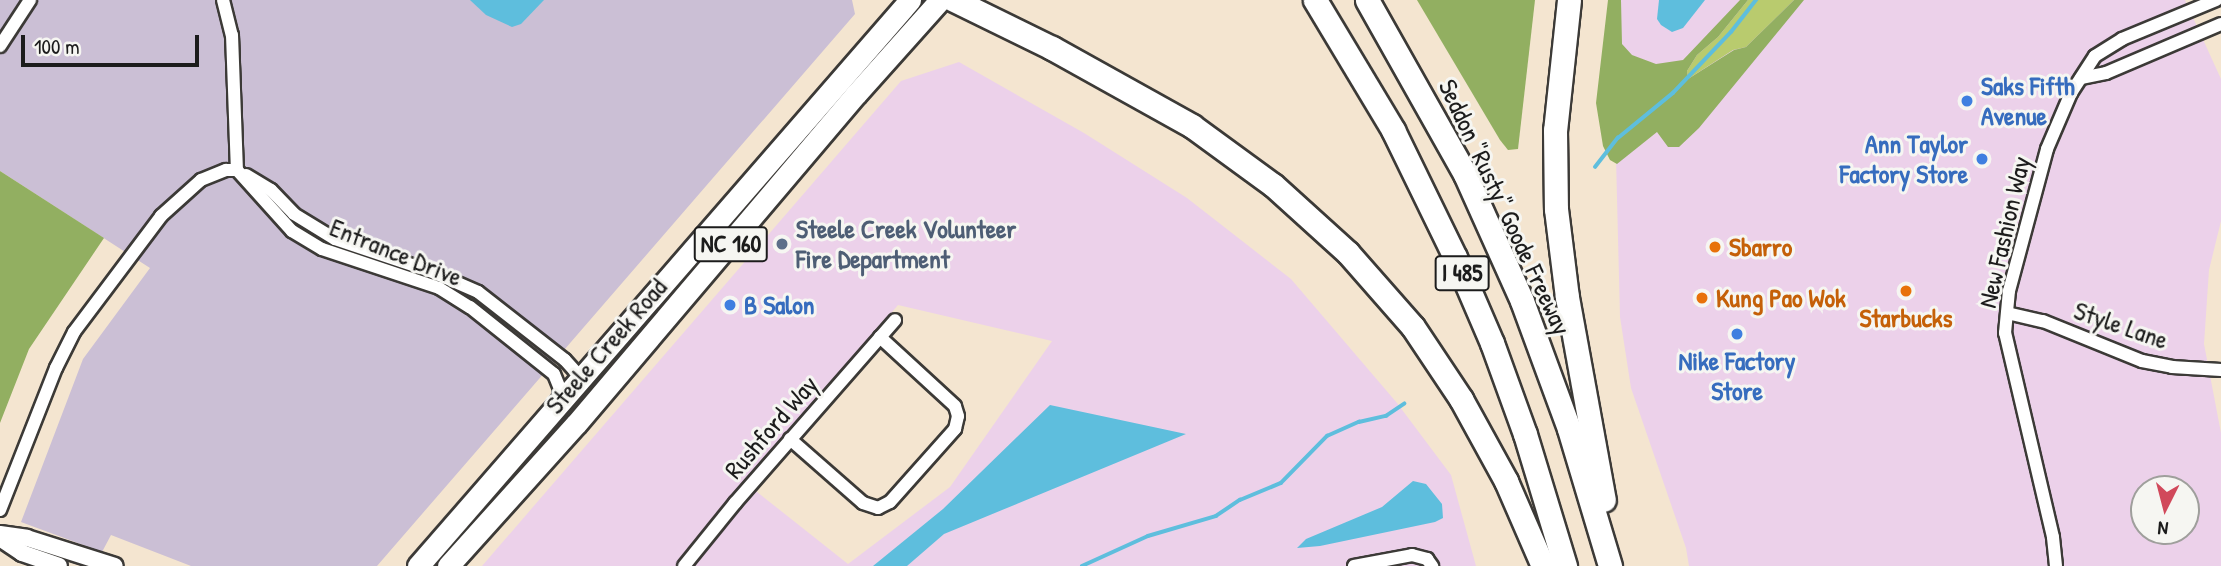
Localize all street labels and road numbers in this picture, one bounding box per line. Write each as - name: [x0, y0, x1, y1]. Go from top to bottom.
- street label: Seddon "Rusty" Goode Freeway: [1432, 74, 1578, 340]
- street label: New Fashion Way: [1971, 153, 2037, 311]
- street label: Entrance Drive: [325, 211, 467, 293]
- road number: NC 160: [692, 224, 770, 264]
- road number: I 485: [1434, 252, 1490, 294]
- street label: Steele Creek Road: [539, 272, 673, 420]
- street label: Style Lane: [2070, 294, 2172, 356]
- street label: Rushford Way: [718, 369, 824, 485]

